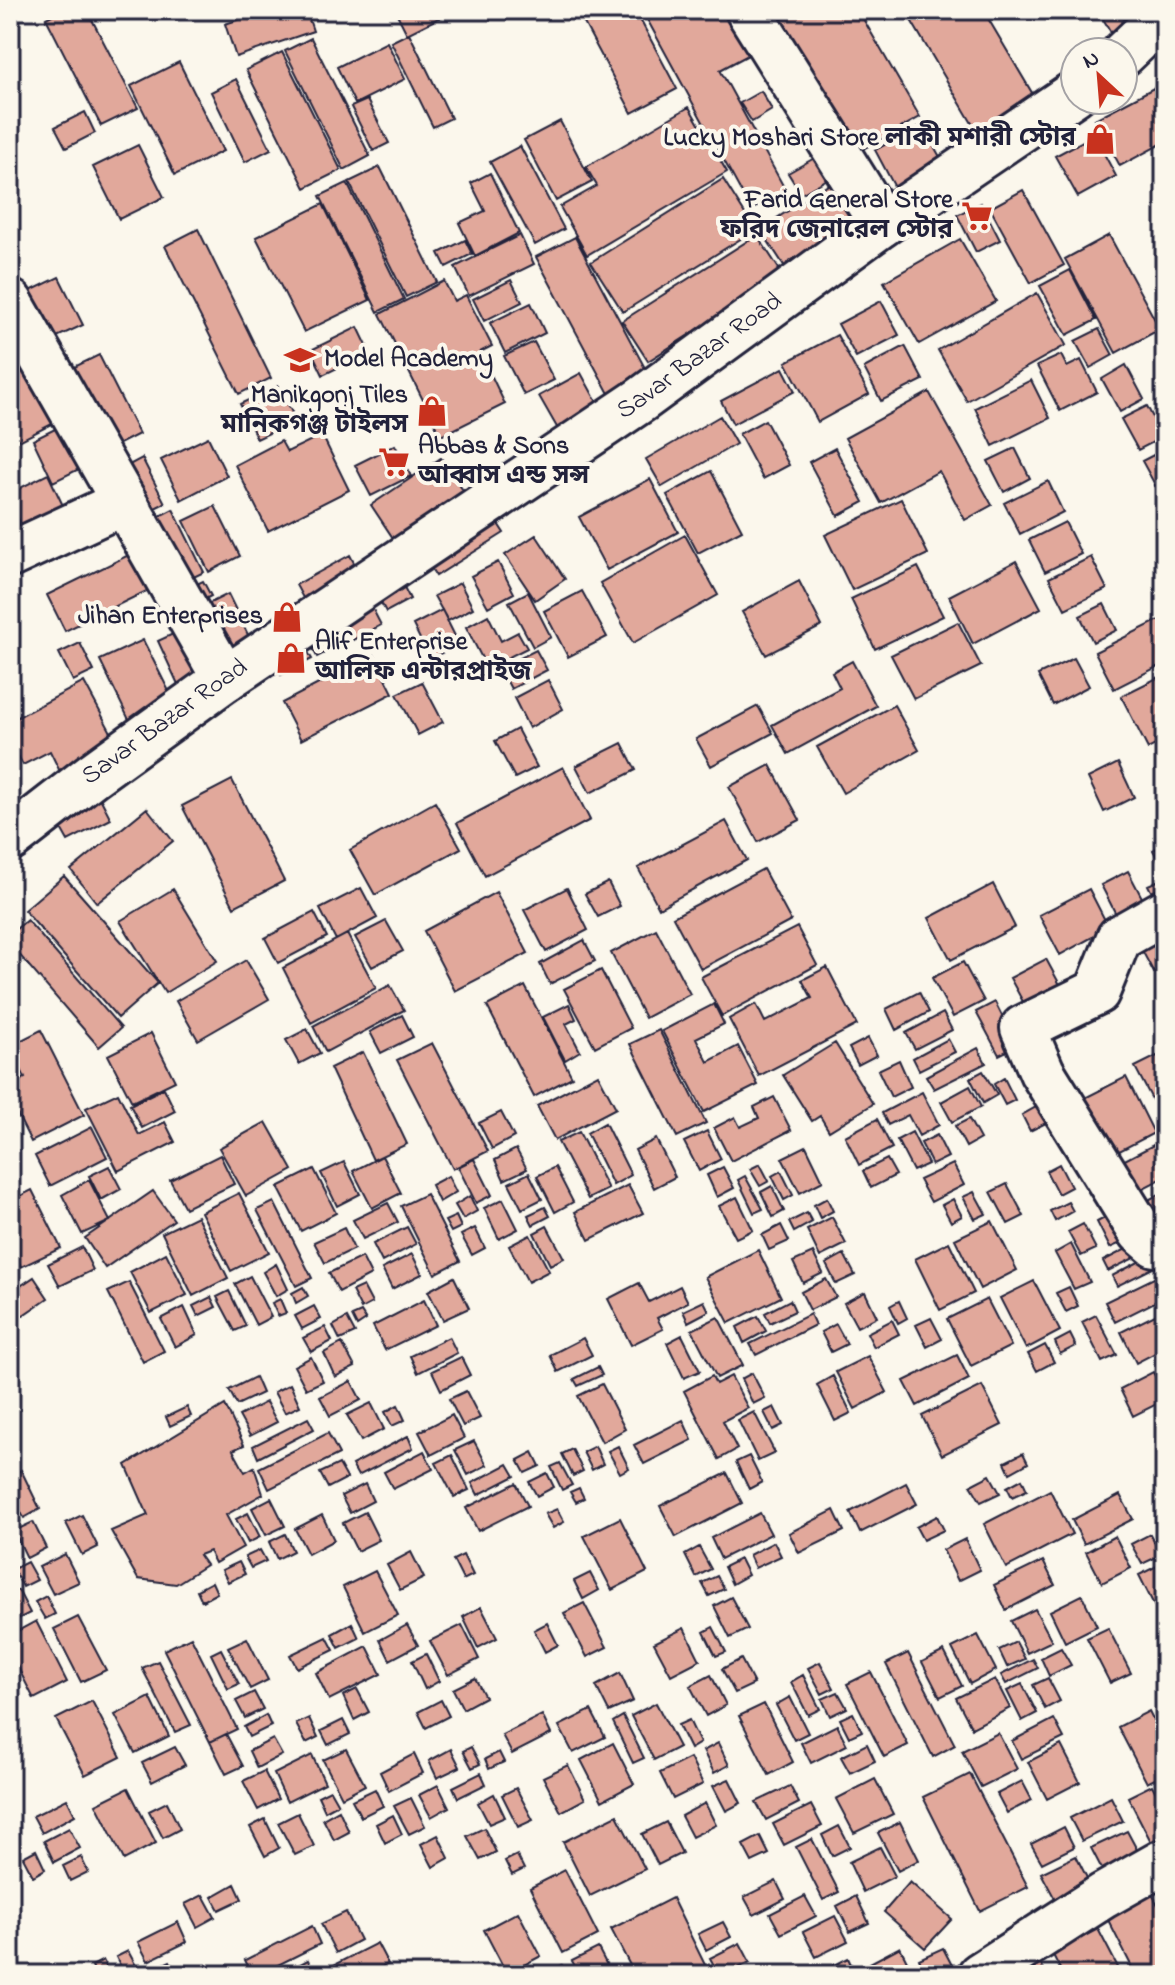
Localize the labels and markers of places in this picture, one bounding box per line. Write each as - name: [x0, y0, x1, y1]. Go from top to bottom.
- place label: Lucky Moshari Store লাকী মশারী স্টোর: [664, 120, 1076, 158]
- shop icon: Lucky Moshari Store লাকী মশারী স্টোর: [1083, 122, 1117, 156]
- place label: Farid General Store ফরিদ জেনারেল স্টোর: [719, 182, 954, 250]
- supermarket icon: Farid General Store ফরিদ জেনারেল স্টোর: [960, 199, 994, 233]
- place label: Model Academy: [324, 341, 493, 379]
- school or university icon: Model Academy: [283, 343, 317, 377]
- place label: Manikgonj Tiles মানিকগঞ্জ টাইলস: [220, 377, 408, 445]
- shop icon: Manikgonj Tiles মানিকগঞ্জ টাইলস: [415, 394, 449, 428]
- place label: Abbas & Sons আব্বাস এন্ড সন্স: [417, 428, 589, 496]
- supermarket icon: Abbas & Sons আব্বাস এন্ড সন্স: [377, 445, 411, 479]
- place label: Jihan Enterprises: [78, 598, 263, 636]
- shop icon: Jihan Enterprises: [270, 600, 304, 634]
- place label: Alif Enterprise আলিফ এন্টারপ্রাইজ: [314, 624, 532, 692]
- shop icon: Alif Enterprise আলিফ এন্টারপ্রাইজ: [274, 641, 308, 675]

